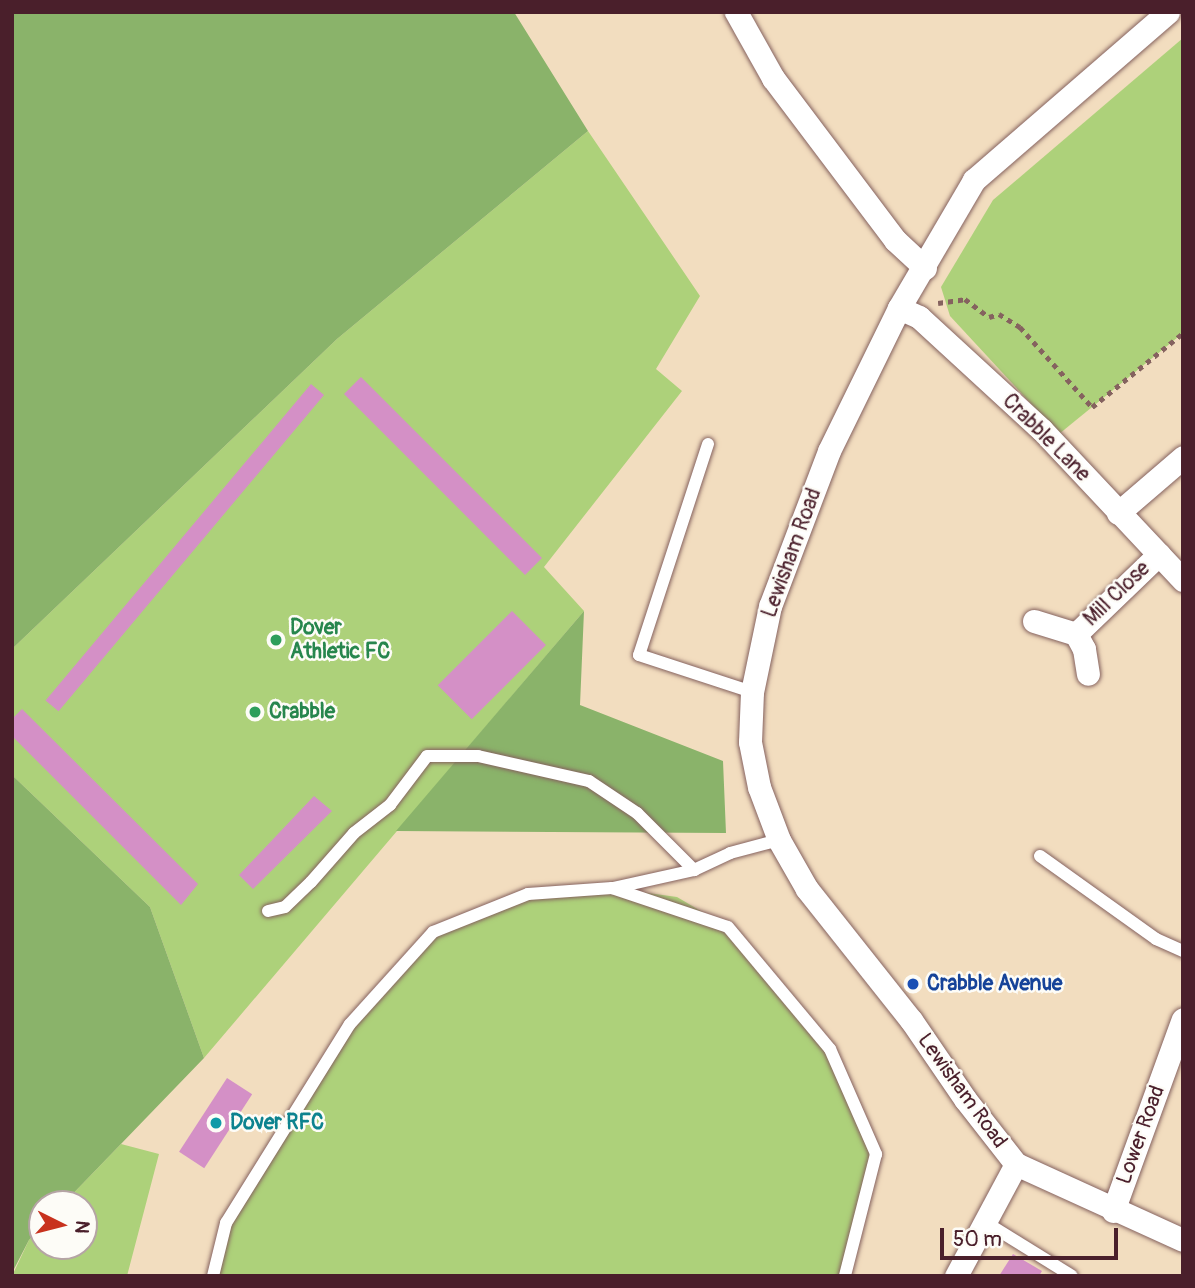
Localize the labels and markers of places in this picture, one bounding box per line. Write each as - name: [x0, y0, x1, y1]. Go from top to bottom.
- place label: Dover Athletic FC: [290, 615, 390, 665]
- marker: Dover Athletic FC: [268, 632, 284, 648]
- place label: Crabble: [269, 699, 335, 725]
- marker: Crabble: [247, 704, 263, 720]
- place label: Crabble Avenue: [927, 971, 1062, 997]
- marker: Crabble Avenue: [905, 976, 921, 992]
- place label: Dover RFC: [230, 1110, 324, 1136]
- marker: Dover RFC: [208, 1115, 224, 1131]

